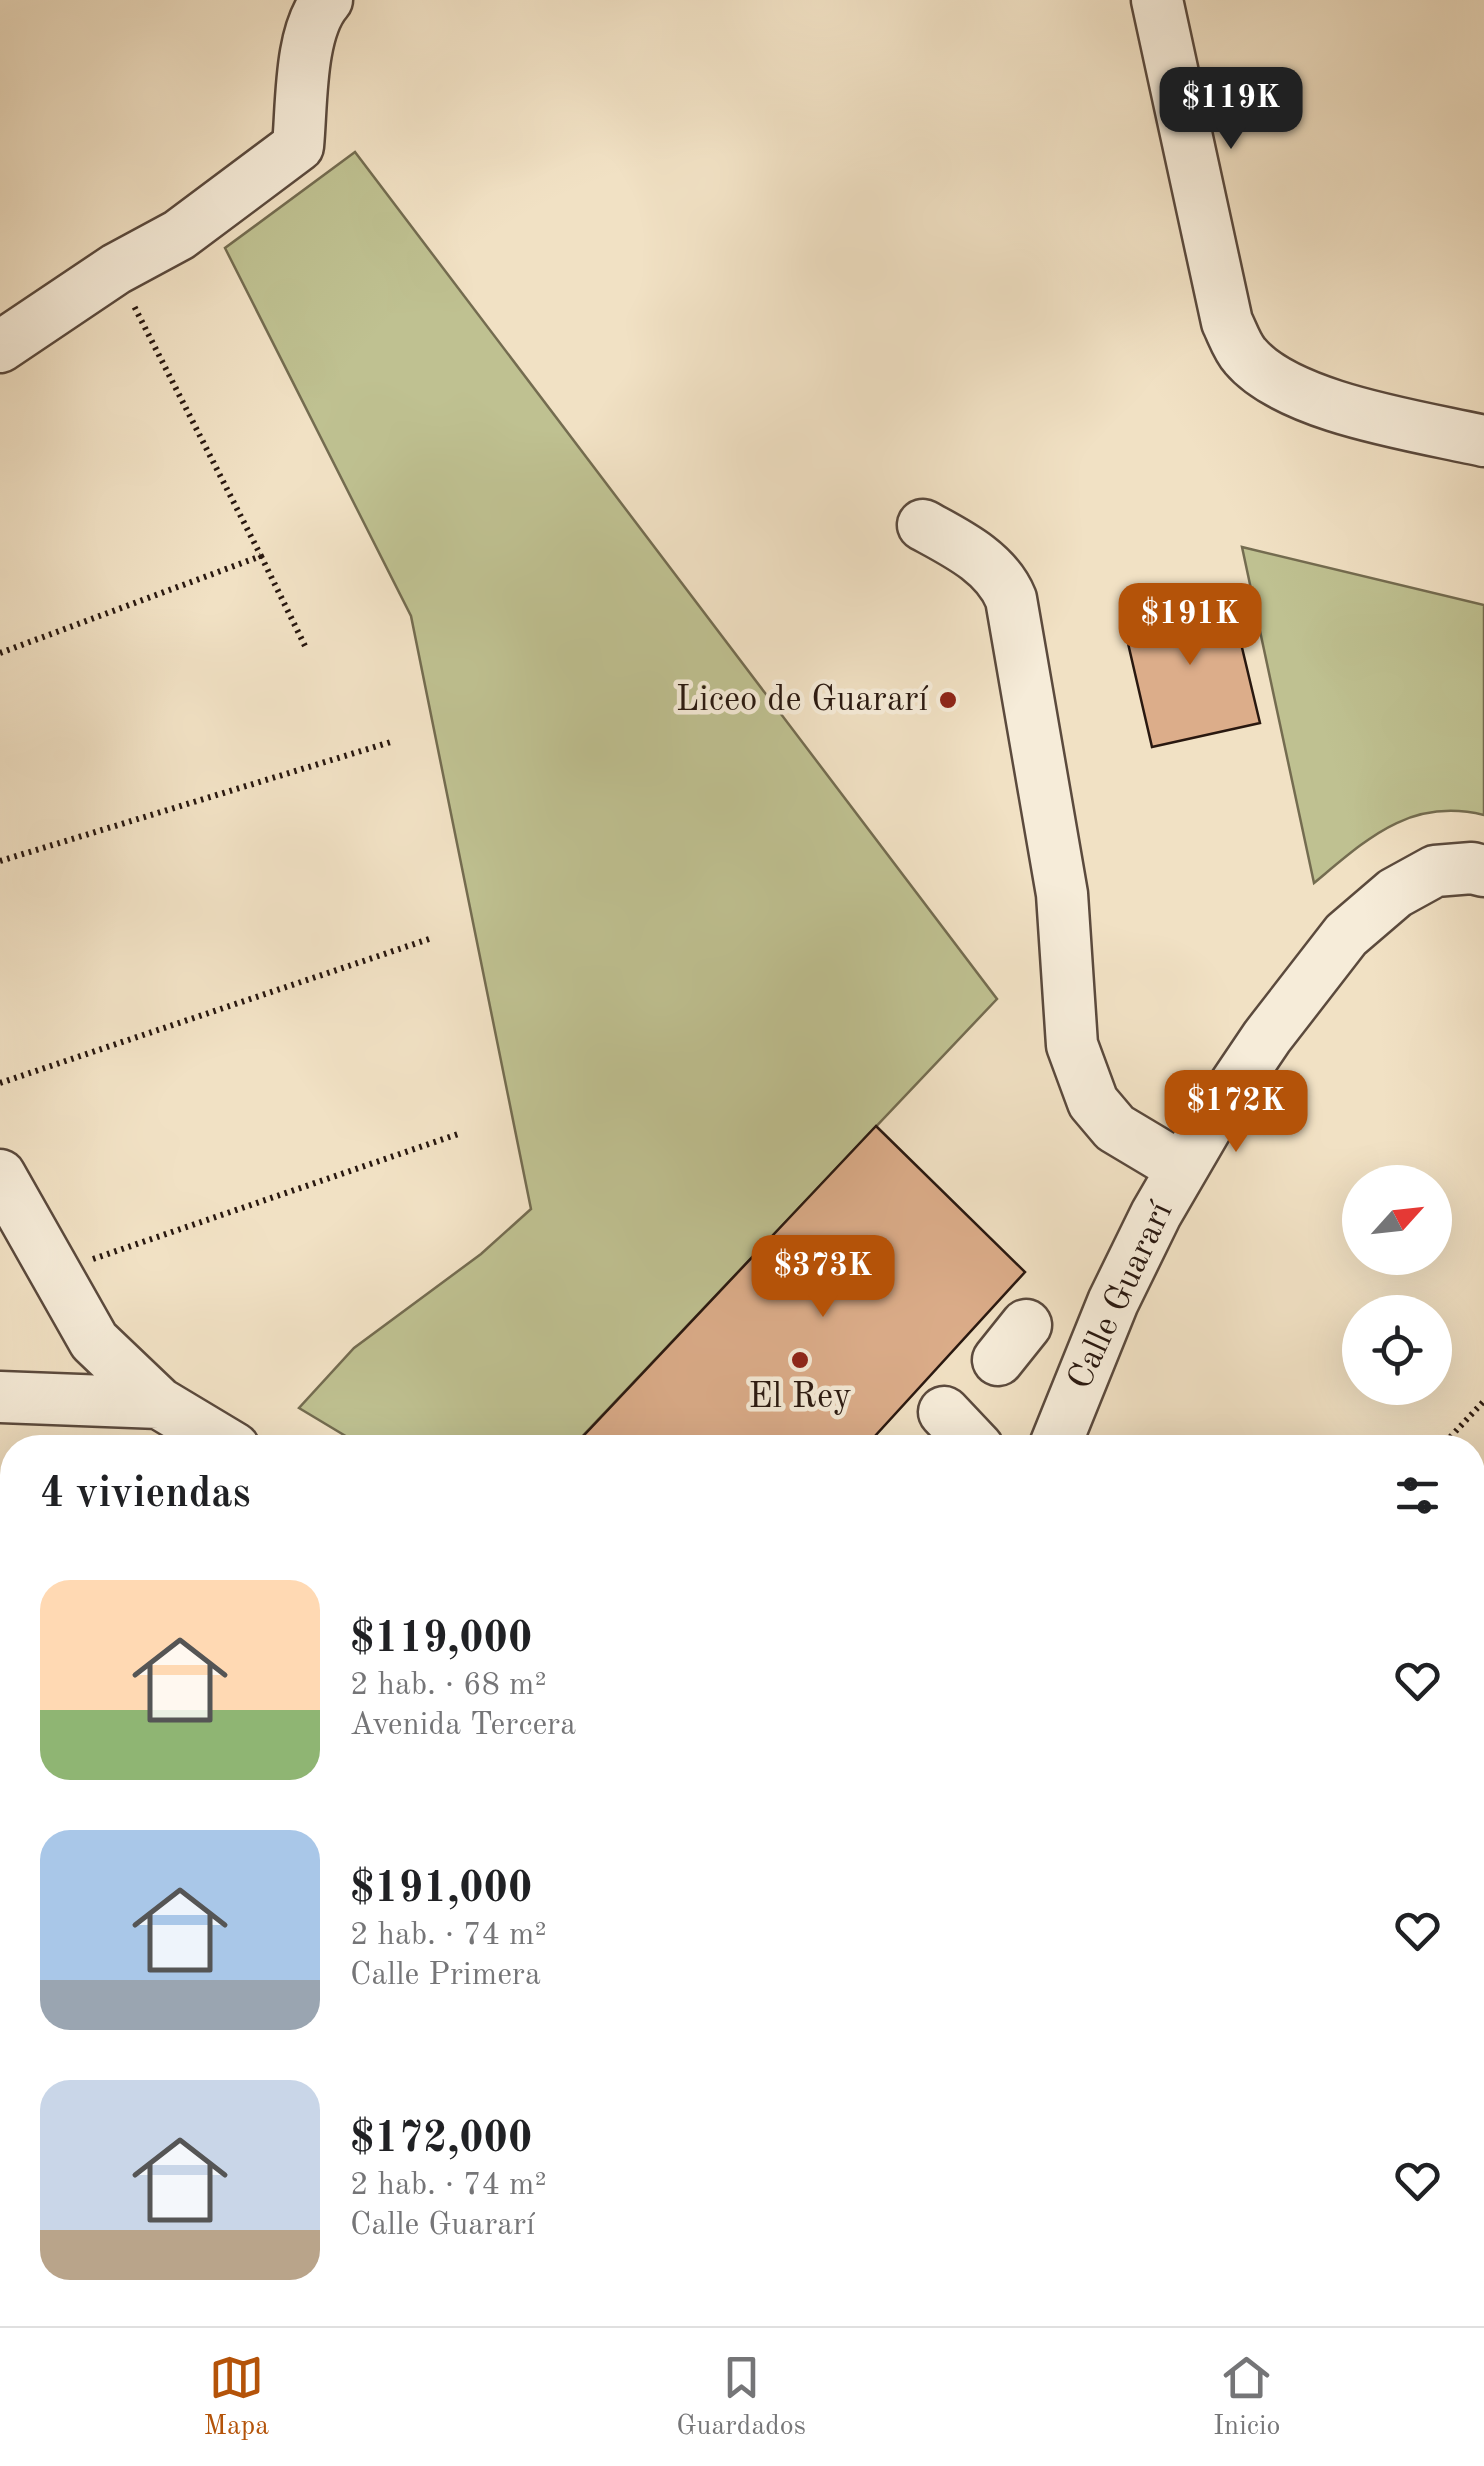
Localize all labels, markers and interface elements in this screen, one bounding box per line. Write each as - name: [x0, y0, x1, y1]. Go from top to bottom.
- pin: $119K: [1161, 67, 1301, 152]
- text: $119K: [1182, 83, 1280, 115]
- pin: $191K: [1120, 583, 1260, 668]
- text: $191K: [1141, 599, 1239, 631]
- place label: Liceo de Guararí: [676, 683, 929, 718]
- marker: Liceo de Guararí: [937, 689, 959, 711]
- pin: $172K: [1166, 1070, 1306, 1155]
- text: $172K: [1187, 1086, 1285, 1118]
- north arrow: [1342, 1165, 1452, 1275]
- map controls: [1342, 1165, 1452, 1405]
- street label: Calle Guararí: [1062, 1197, 1180, 1395]
- pin: $373K: [753, 1235, 893, 1320]
- text: $373K: [774, 1251, 872, 1283]
- button: locate: [1342, 1295, 1452, 1405]
- marker: El Rey: [789, 1349, 811, 1371]
- place label: El Rey: [748, 1380, 852, 1415]
- icon: filters: [1390, 1468, 1445, 1523]
- text: 4 viviendas: [40, 1474, 251, 1516]
- text: $119,000: [350, 1619, 532, 1661]
- icon: home: [120, 1620, 240, 1740]
- icon: heart: [1390, 1653, 1445, 1708]
- text: 2 hab. · 68 m²: [350, 1670, 547, 1702]
- text: Avenida Tercera: [350, 1710, 576, 1742]
- text: $191,000: [350, 1869, 532, 1911]
- icon: home: [120, 1870, 240, 1990]
- icon: heart: [1390, 1903, 1445, 1958]
- text: 2 hab. · 74 m²: [350, 1920, 547, 1952]
- text: Calle Primera: [350, 1960, 541, 1992]
- text: $172,000: [350, 2119, 532, 2161]
- icon: home: [120, 2120, 240, 2240]
- icon: heart: [1390, 2153, 1445, 2208]
- text: 2 hab. · 74 m²: [350, 2170, 547, 2202]
- text: Calle Guararí: [350, 2210, 535, 2242]
- tab: Mapa: [204, 2350, 269, 2445]
- tab: Guardados: [676, 2350, 806, 2445]
- tab: Inicio: [1213, 2350, 1280, 2445]

